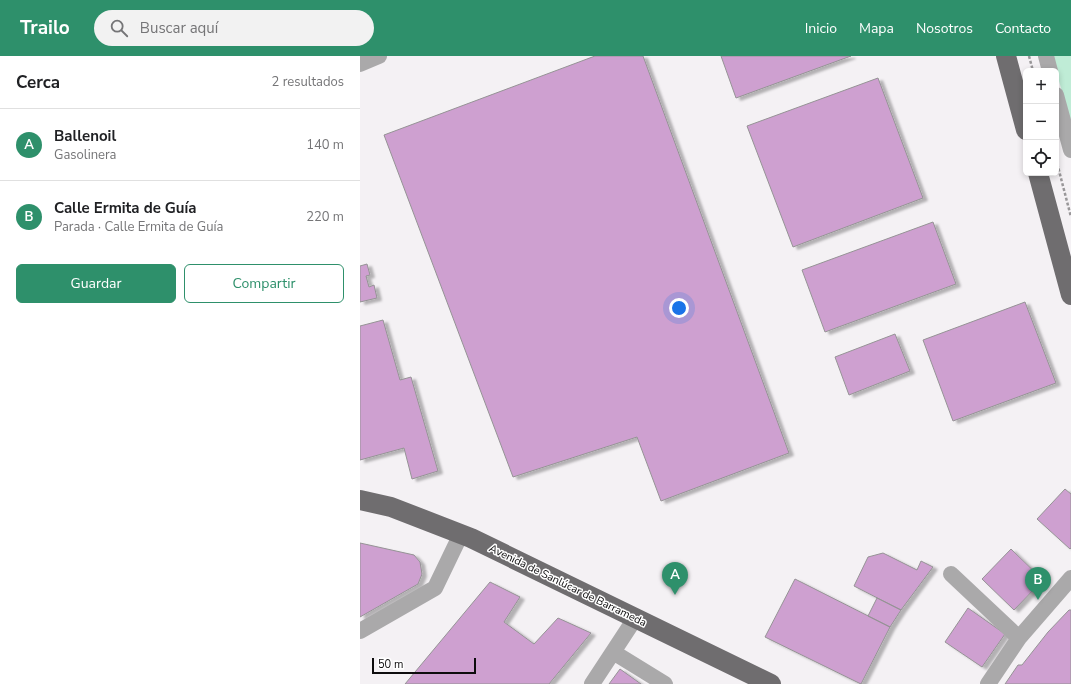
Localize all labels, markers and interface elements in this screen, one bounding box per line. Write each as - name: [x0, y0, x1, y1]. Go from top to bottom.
- search box: [94, 10, 374, 46]
- text: Trailo: [20, 15, 70, 41]
- icon: search: [108, 17, 130, 39]
- text: Buscar aquí: [140, 18, 218, 38]
- text: Inicio: [805, 19, 837, 38]
- text: Mapa: [859, 19, 894, 38]
- text: Nosotros: [916, 19, 973, 38]
- text: Contacto: [995, 19, 1051, 38]
- map controls: [1023, 68, 1059, 176]
- button: +: [1023, 68, 1059, 104]
- text: Cerca: [16, 71, 60, 94]
- text: 2 resultados: [272, 73, 344, 91]
- button: −: [1023, 104, 1059, 140]
- text: Ballenoil: [54, 126, 116, 146]
- text: A: [24, 136, 34, 154]
- text: 140 m: [306, 136, 344, 154]
- button: locate: [1023, 140, 1059, 176]
- text: Gasolinera: [54, 146, 116, 164]
- text: Calle Ermita de Guía: [54, 198, 197, 218]
- text: B: [25, 208, 33, 226]
- text: 220 m: [306, 208, 344, 226]
- text: Parada · Calle Ermita de Guía: [54, 218, 223, 236]
- button: Guardar: [16, 264, 176, 303]
- button: Compartir: [184, 264, 344, 303]
- your location: [669, 298, 689, 318]
- street label: Avenida de Sanlúcar de Barrameda: [486, 541, 649, 630]
- pin: A: [662, 562, 688, 595]
- pin: B: [1025, 567, 1051, 600]
- scale bar: [372, 656, 476, 675]
- text: 50 m: [378, 657, 403, 672]

